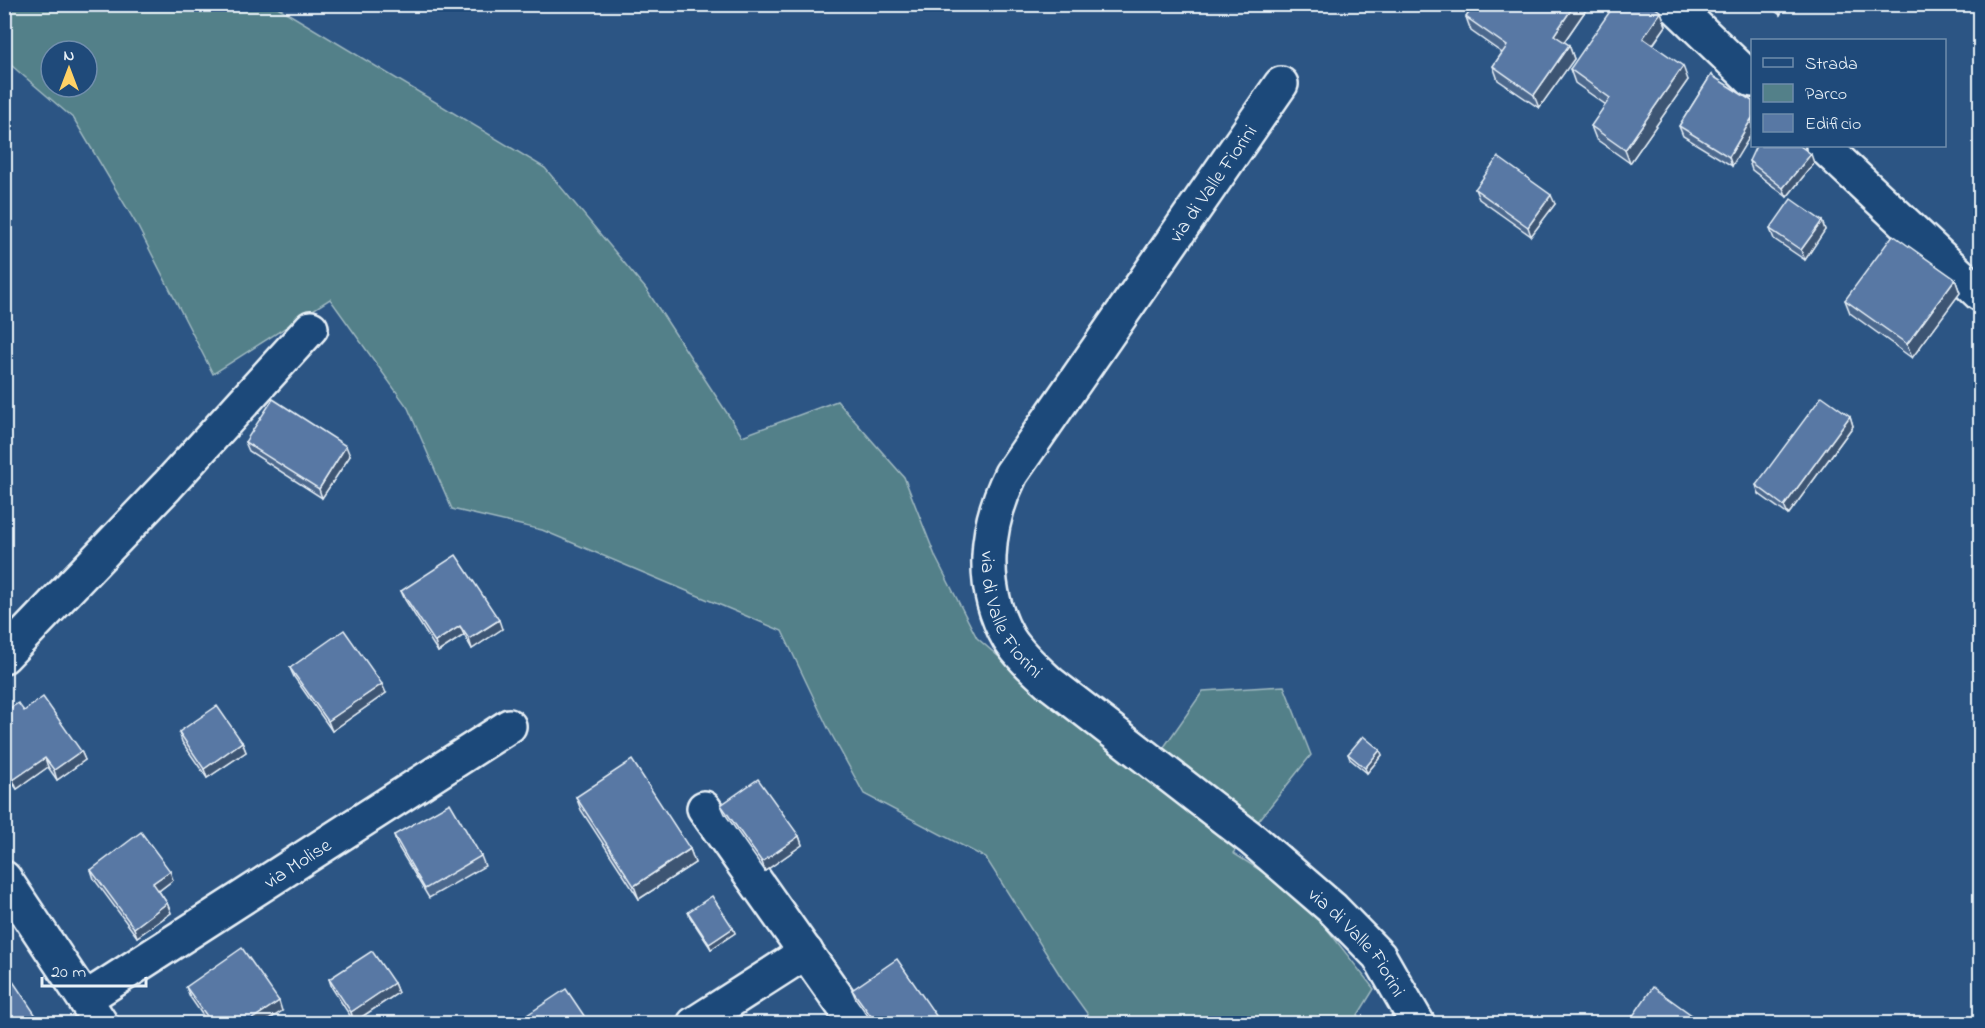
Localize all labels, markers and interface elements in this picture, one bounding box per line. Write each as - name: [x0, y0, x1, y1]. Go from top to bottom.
- north arrow: [39, 39, 99, 99]
- legend: [1751, 39, 1946, 147]
- text: N: [64, 44, 75, 68]
- text: Strada: [1805, 52, 1858, 78]
- text: Parco: [1805, 82, 1847, 108]
- text: Edificio: [1805, 112, 1861, 138]
- street label: via di Valle Fiorini: [1163, 120, 1266, 249]
- street label: via di Valle Fiorini: [972, 550, 1048, 686]
- street label: via Molise: [259, 832, 338, 897]
- street label: via di Valle Fiorini: [1301, 882, 1412, 1003]
- scale bar: [42, 950, 146, 988]
- text: 20 m: [51, 960, 86, 986]

